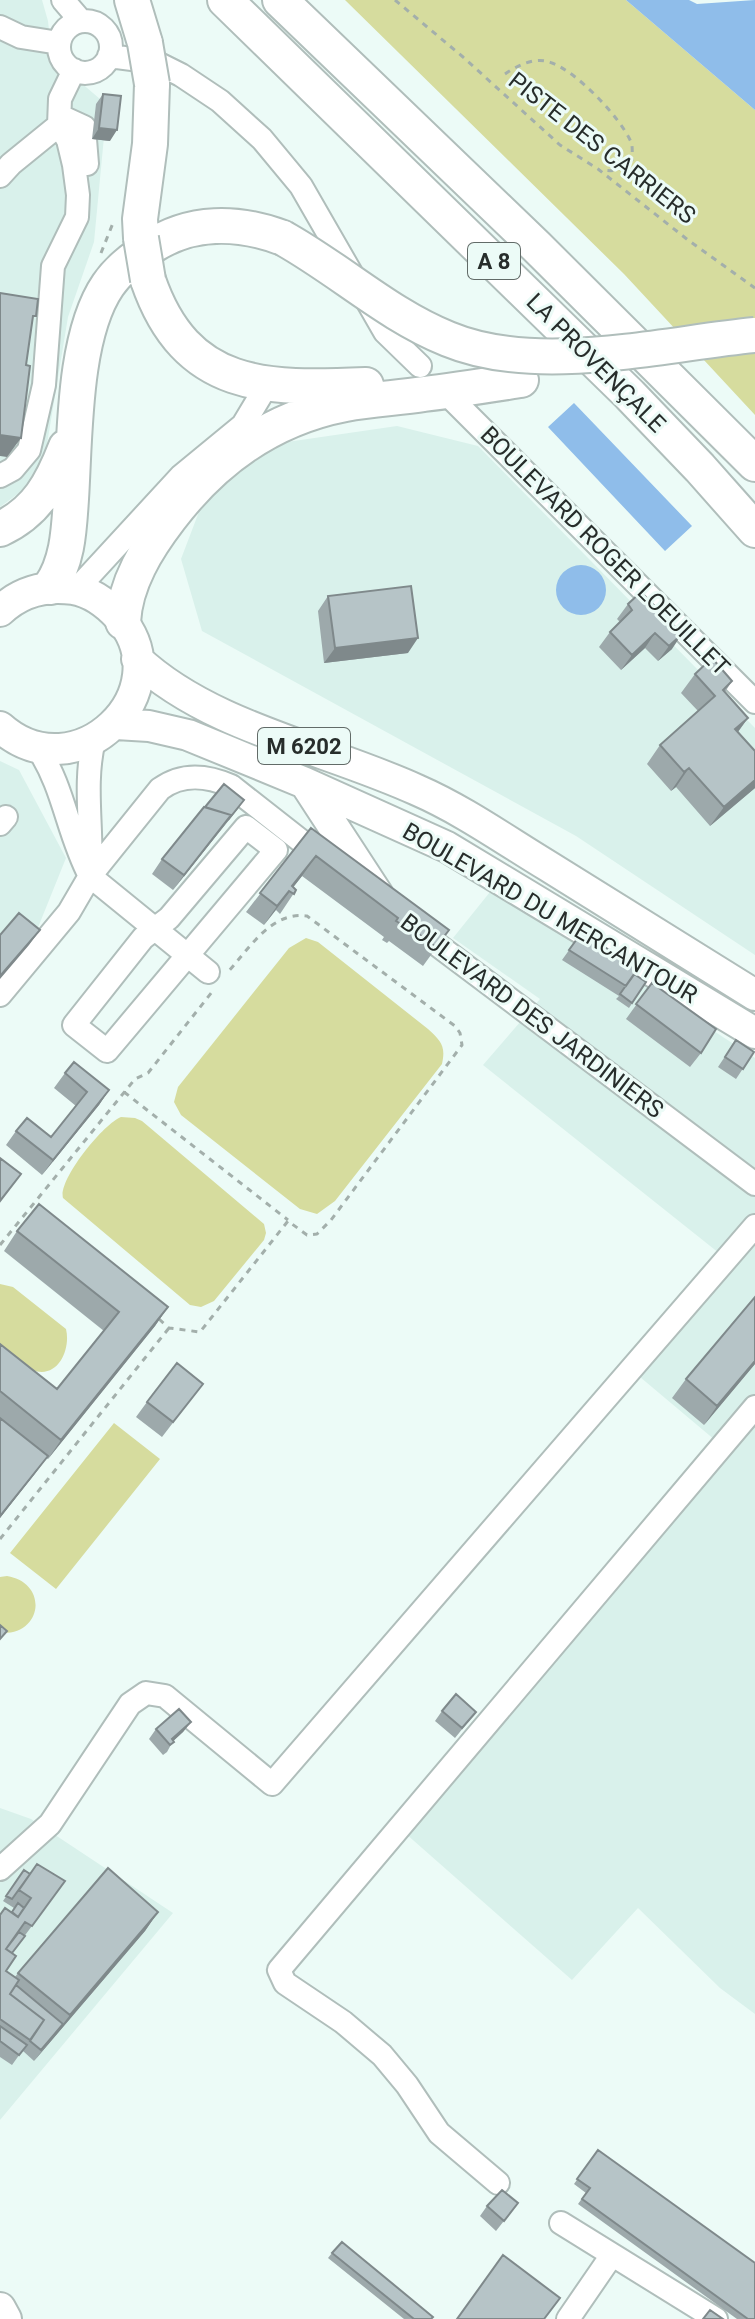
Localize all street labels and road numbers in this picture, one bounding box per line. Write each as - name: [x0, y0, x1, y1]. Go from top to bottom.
- street label: PISTE DES CARRIERS: [503, 66, 701, 230]
- road number: A 8: [468, 243, 520, 279]
- street label: LA PROVENÇALE: [521, 288, 671, 438]
- street label: BOULEVARD ROGER LOEUILLET: [475, 421, 735, 681]
- road number: M 6202: [258, 728, 350, 764]
- street label: BOULEVARD DU MERCANTOUR: [398, 817, 703, 1009]
- street label: BOULEVARD DES JARDINIERS: [395, 908, 669, 1124]

